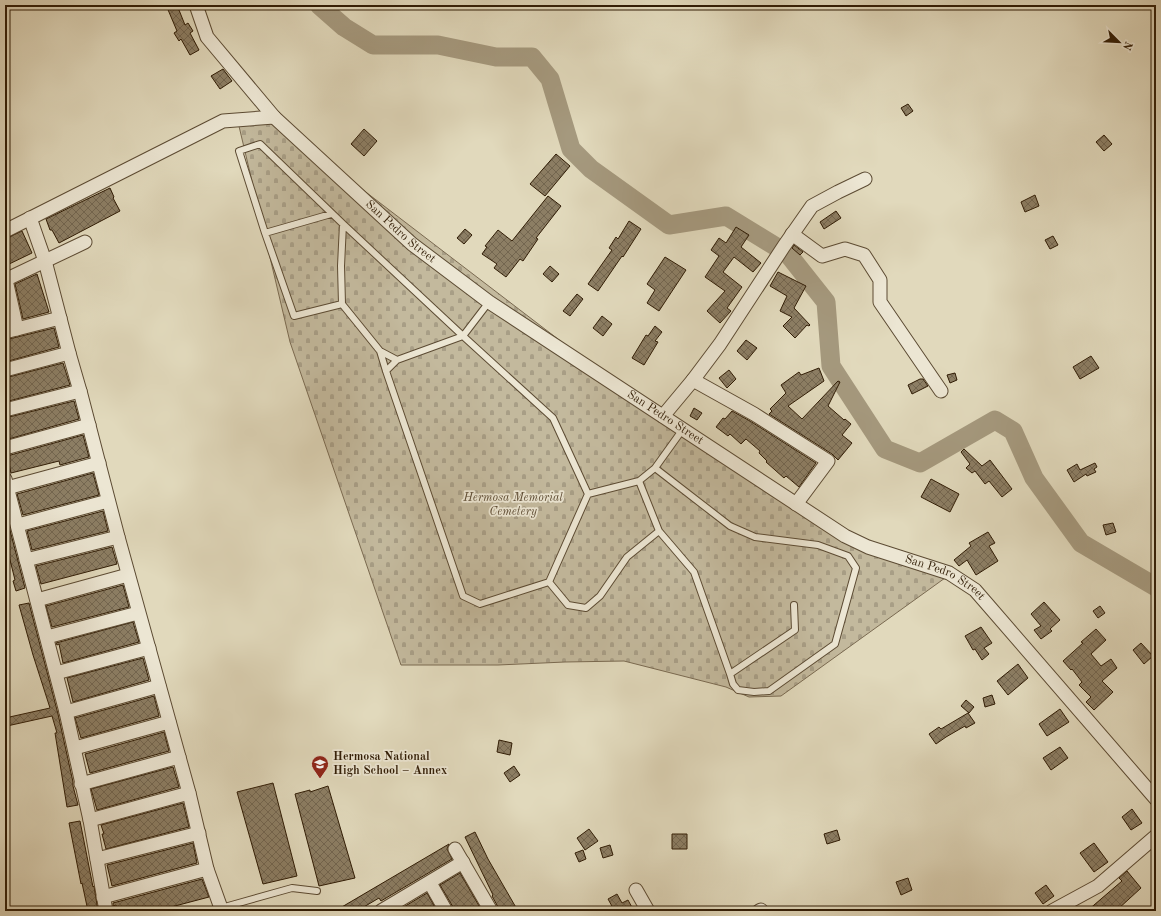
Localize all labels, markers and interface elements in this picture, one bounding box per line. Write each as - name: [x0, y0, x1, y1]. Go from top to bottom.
- north arrow: [1099, 22, 1139, 62]
- text: N: [1120, 39, 1133, 52]
- street label: San Pedro Street: [363, 198, 438, 265]
- street label: San Pedro Street: [625, 388, 706, 447]
- park label: Hermosa Memorial Cemetery: [462, 492, 563, 518]
- street label: San Pedro Street: [903, 553, 987, 603]
- place label: Hermosa National High School – Annex: [333, 751, 447, 777]
- school or university icon: Hermosa National High School – Annex: [310, 754, 330, 779]

